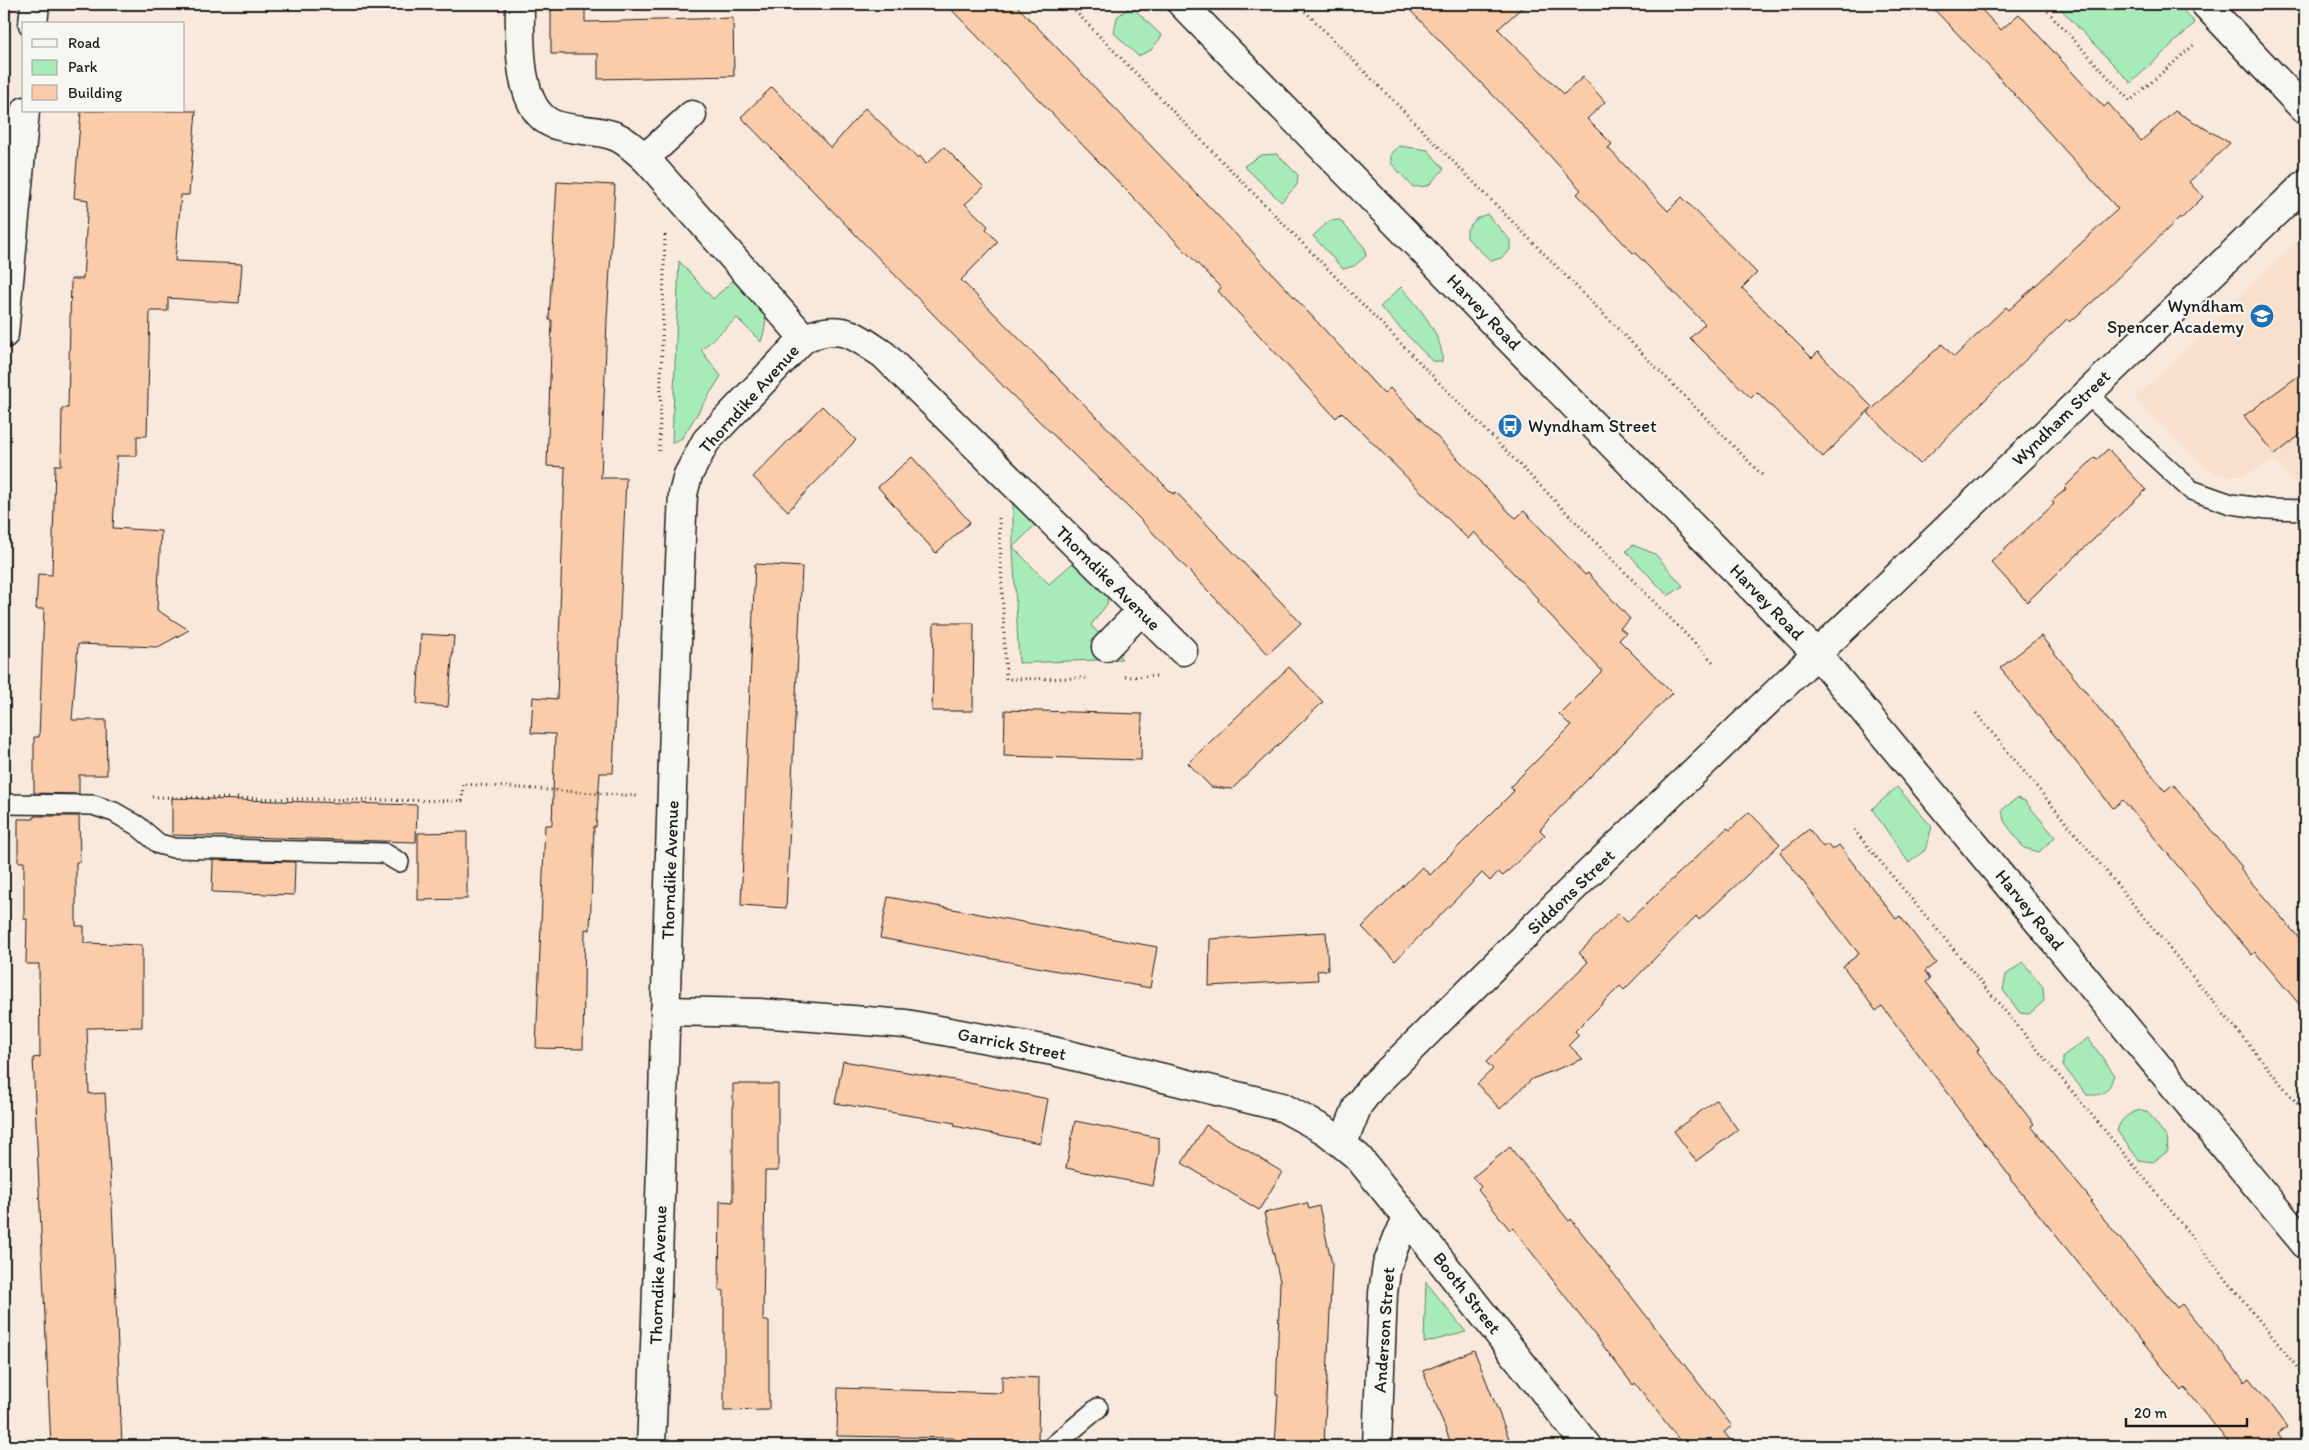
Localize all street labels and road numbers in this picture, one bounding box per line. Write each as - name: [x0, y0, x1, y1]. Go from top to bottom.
- street label: Harvey Road: [1442, 269, 1526, 355]
- street label: Thorndike Avenue: [694, 340, 804, 458]
- street label: Wyndham Street: [2007, 365, 2115, 471]
- street label: Thorndike Avenue: [1051, 521, 1165, 635]
- street label: Harvey Road: [1725, 559, 1809, 645]
- street label: Thorndike Avenue: [657, 800, 683, 940]
- street label: Siddons Street: [1522, 844, 1620, 939]
- street label: Harvey Road: [1991, 865, 2069, 955]
- street label: Garrick Street: [956, 1023, 1068, 1065]
- street label: Thorndike Avenue: [645, 1205, 671, 1345]
- street label: Booth Street: [1428, 1248, 1506, 1339]
- street label: Anderson Street: [1369, 1266, 1399, 1394]

